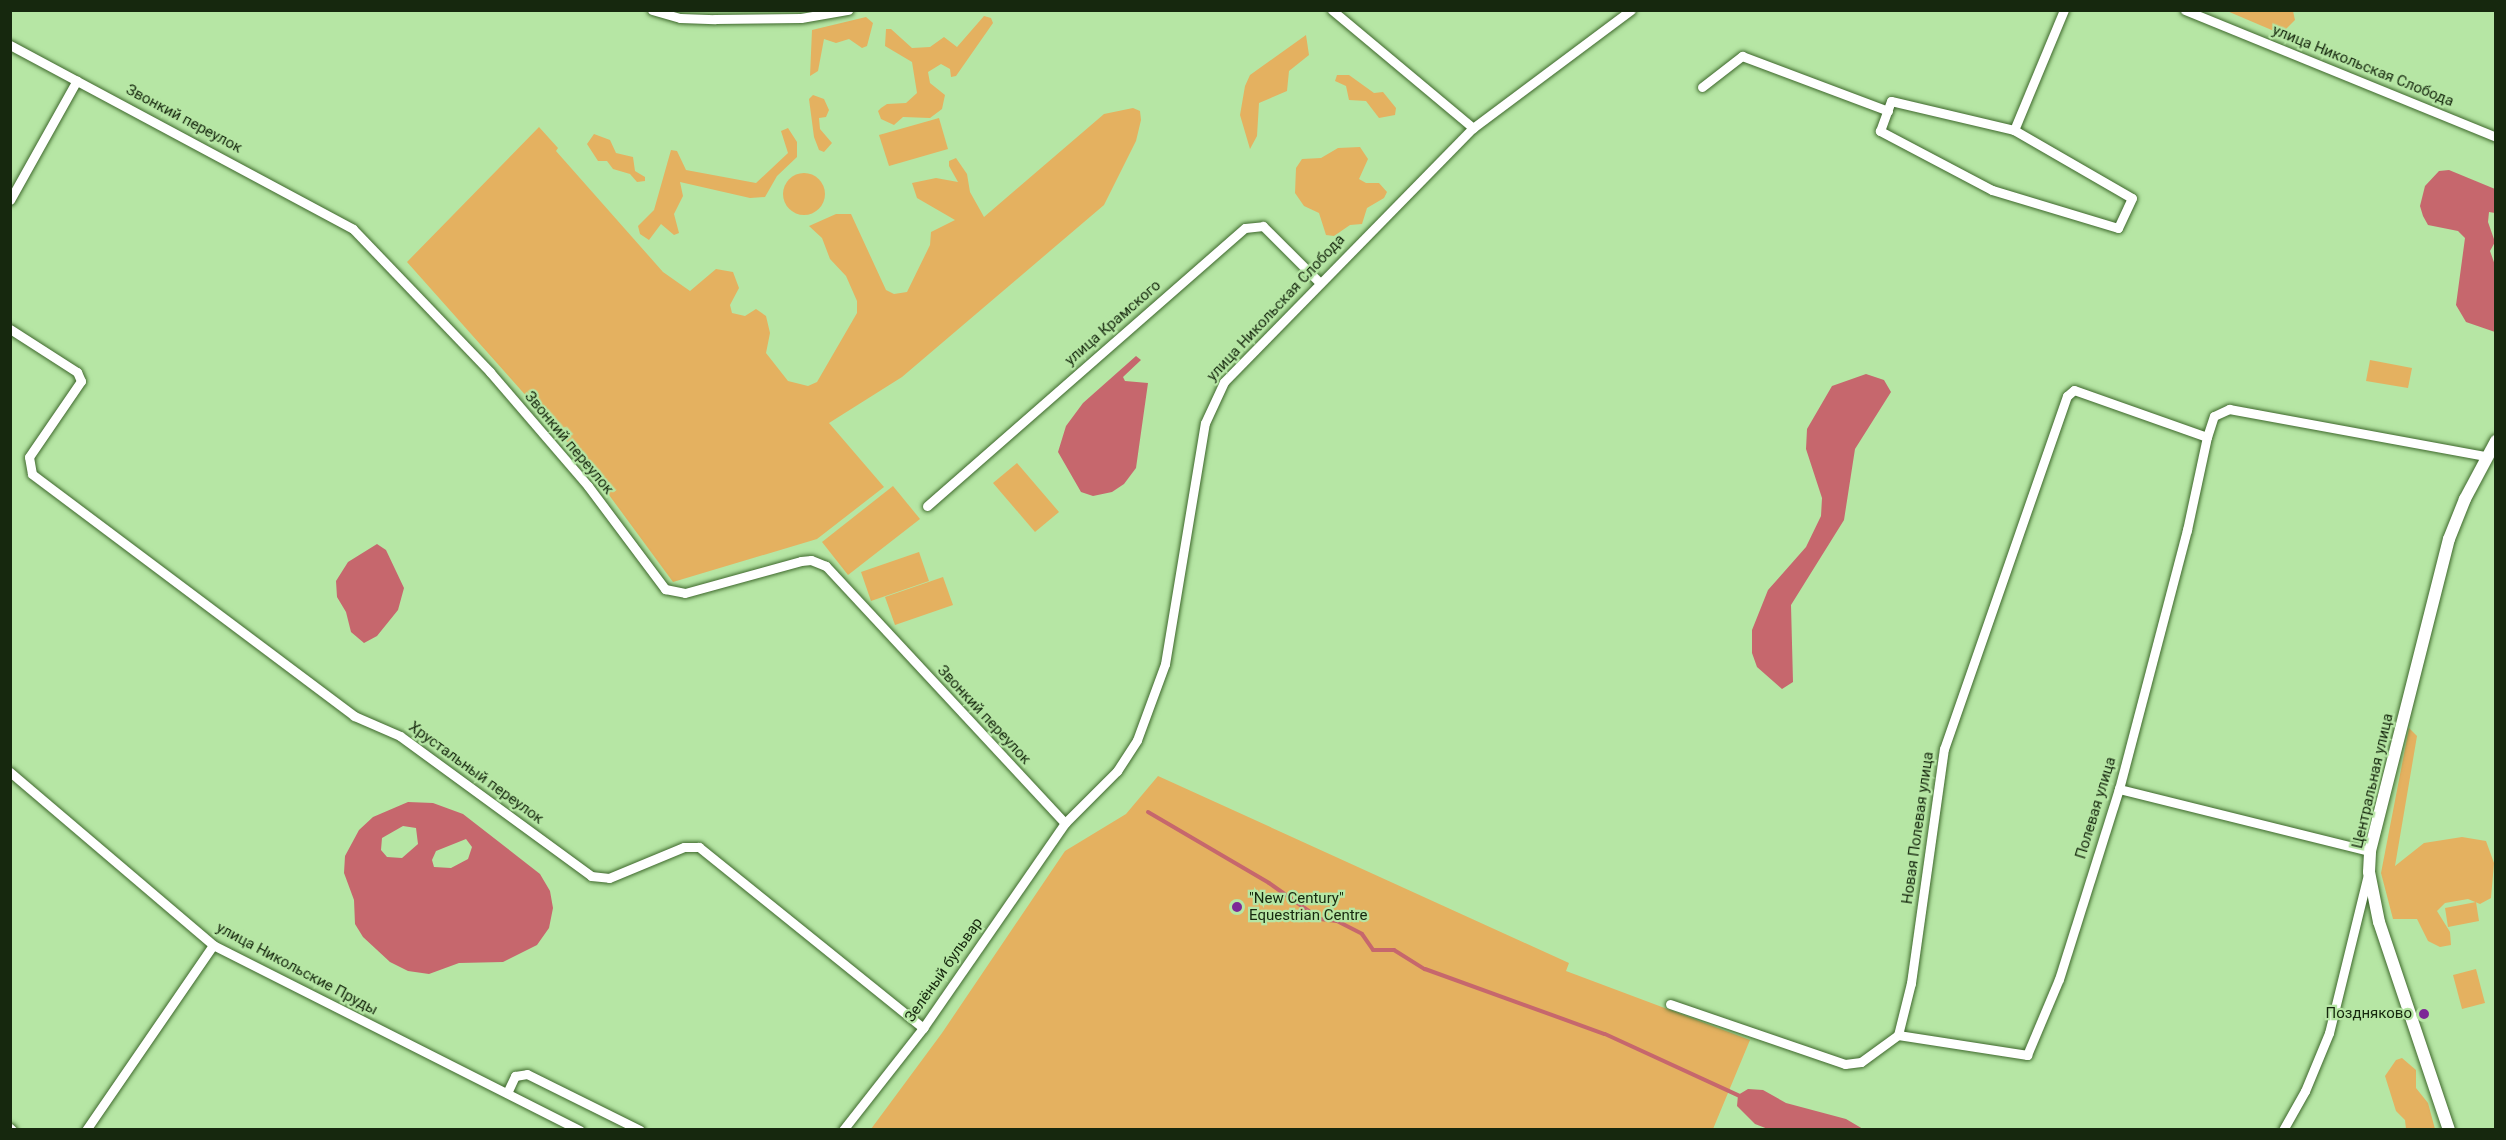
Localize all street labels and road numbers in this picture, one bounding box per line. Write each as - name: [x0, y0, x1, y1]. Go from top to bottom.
- street label: улица Никольская Слобода: [2270, 21, 2456, 111]
- street label: Звонкий переулок: [123, 81, 245, 157]
- street label: улица Никольская Слобода: [1203, 231, 1349, 385]
- street label: улица Крамского: [1061, 276, 1165, 370]
- street label: Звонкий переулок: [521, 388, 617, 498]
- street label: Звонкий переулок: [933, 662, 1035, 768]
- street label: Центральная улица: [2349, 712, 2397, 850]
- street label: Хрустальный переулок: [405, 718, 547, 828]
- street label: Новая Полевая улица: [1898, 751, 1938, 905]
- street label: Полевая улица: [2072, 755, 2120, 861]
- street label: Зелёный бульвар: [901, 914, 987, 1026]
- street label: улица Никольские Пруды: [213, 919, 381, 1019]

